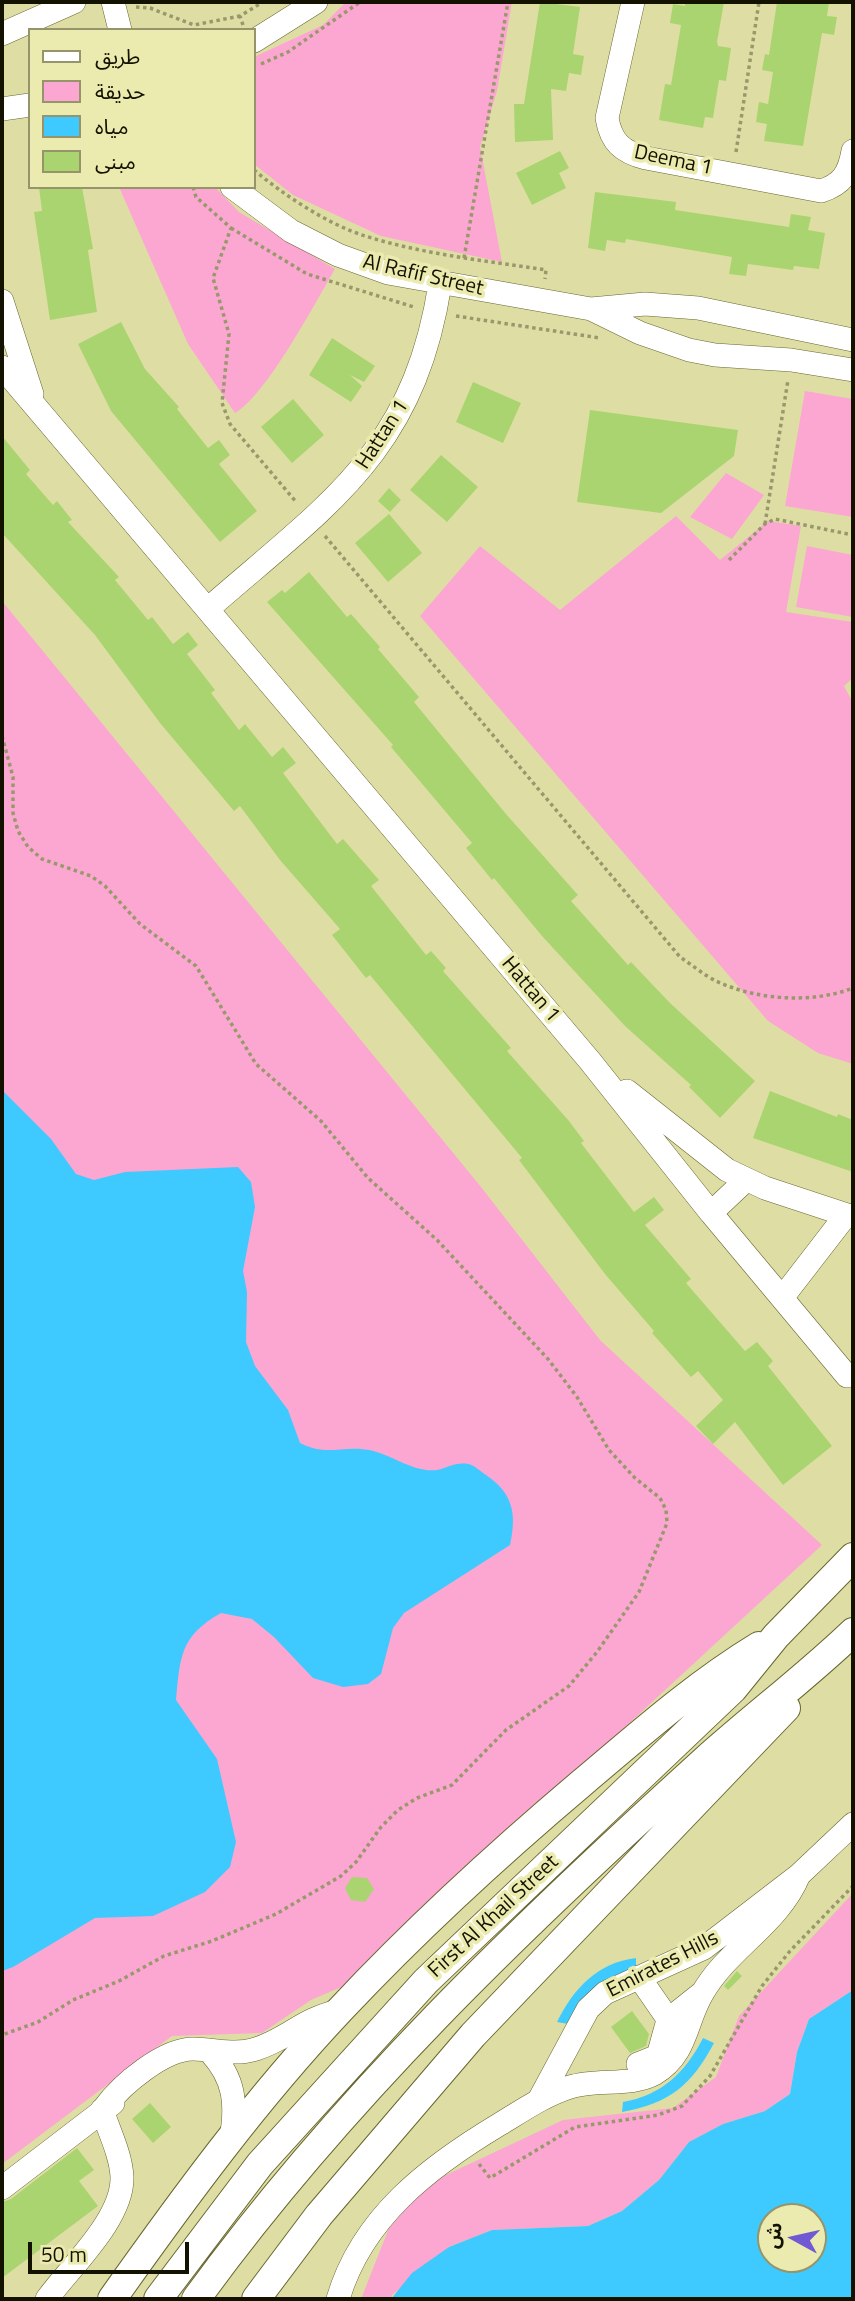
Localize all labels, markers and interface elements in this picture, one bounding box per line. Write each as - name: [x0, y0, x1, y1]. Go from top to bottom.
- legend: [28, 28, 256, 189]
- text: طريق: [95, 40, 140, 72]
- text: حديقة: [95, 75, 145, 107]
- text: مياه: [95, 110, 128, 142]
- street label: Deema 1: [632, 140, 714, 182]
- text: مبنى: [95, 145, 136, 177]
- street label: Al Rafif Street: [360, 250, 486, 302]
- street label: Hattan 1: [351, 396, 415, 474]
- street label: Hattan 1: [495, 952, 565, 1028]
- street label: First Al Khail Street: [424, 1850, 564, 1984]
- street label: Emirates Hills: [603, 1926, 723, 2004]
- north arrow: [757, 2203, 827, 2273]
- text: ش: [757, 2220, 789, 2250]
- scale bar: [32, 2228, 192, 2272]
- text: 50 m: [41, 2238, 87, 2270]

